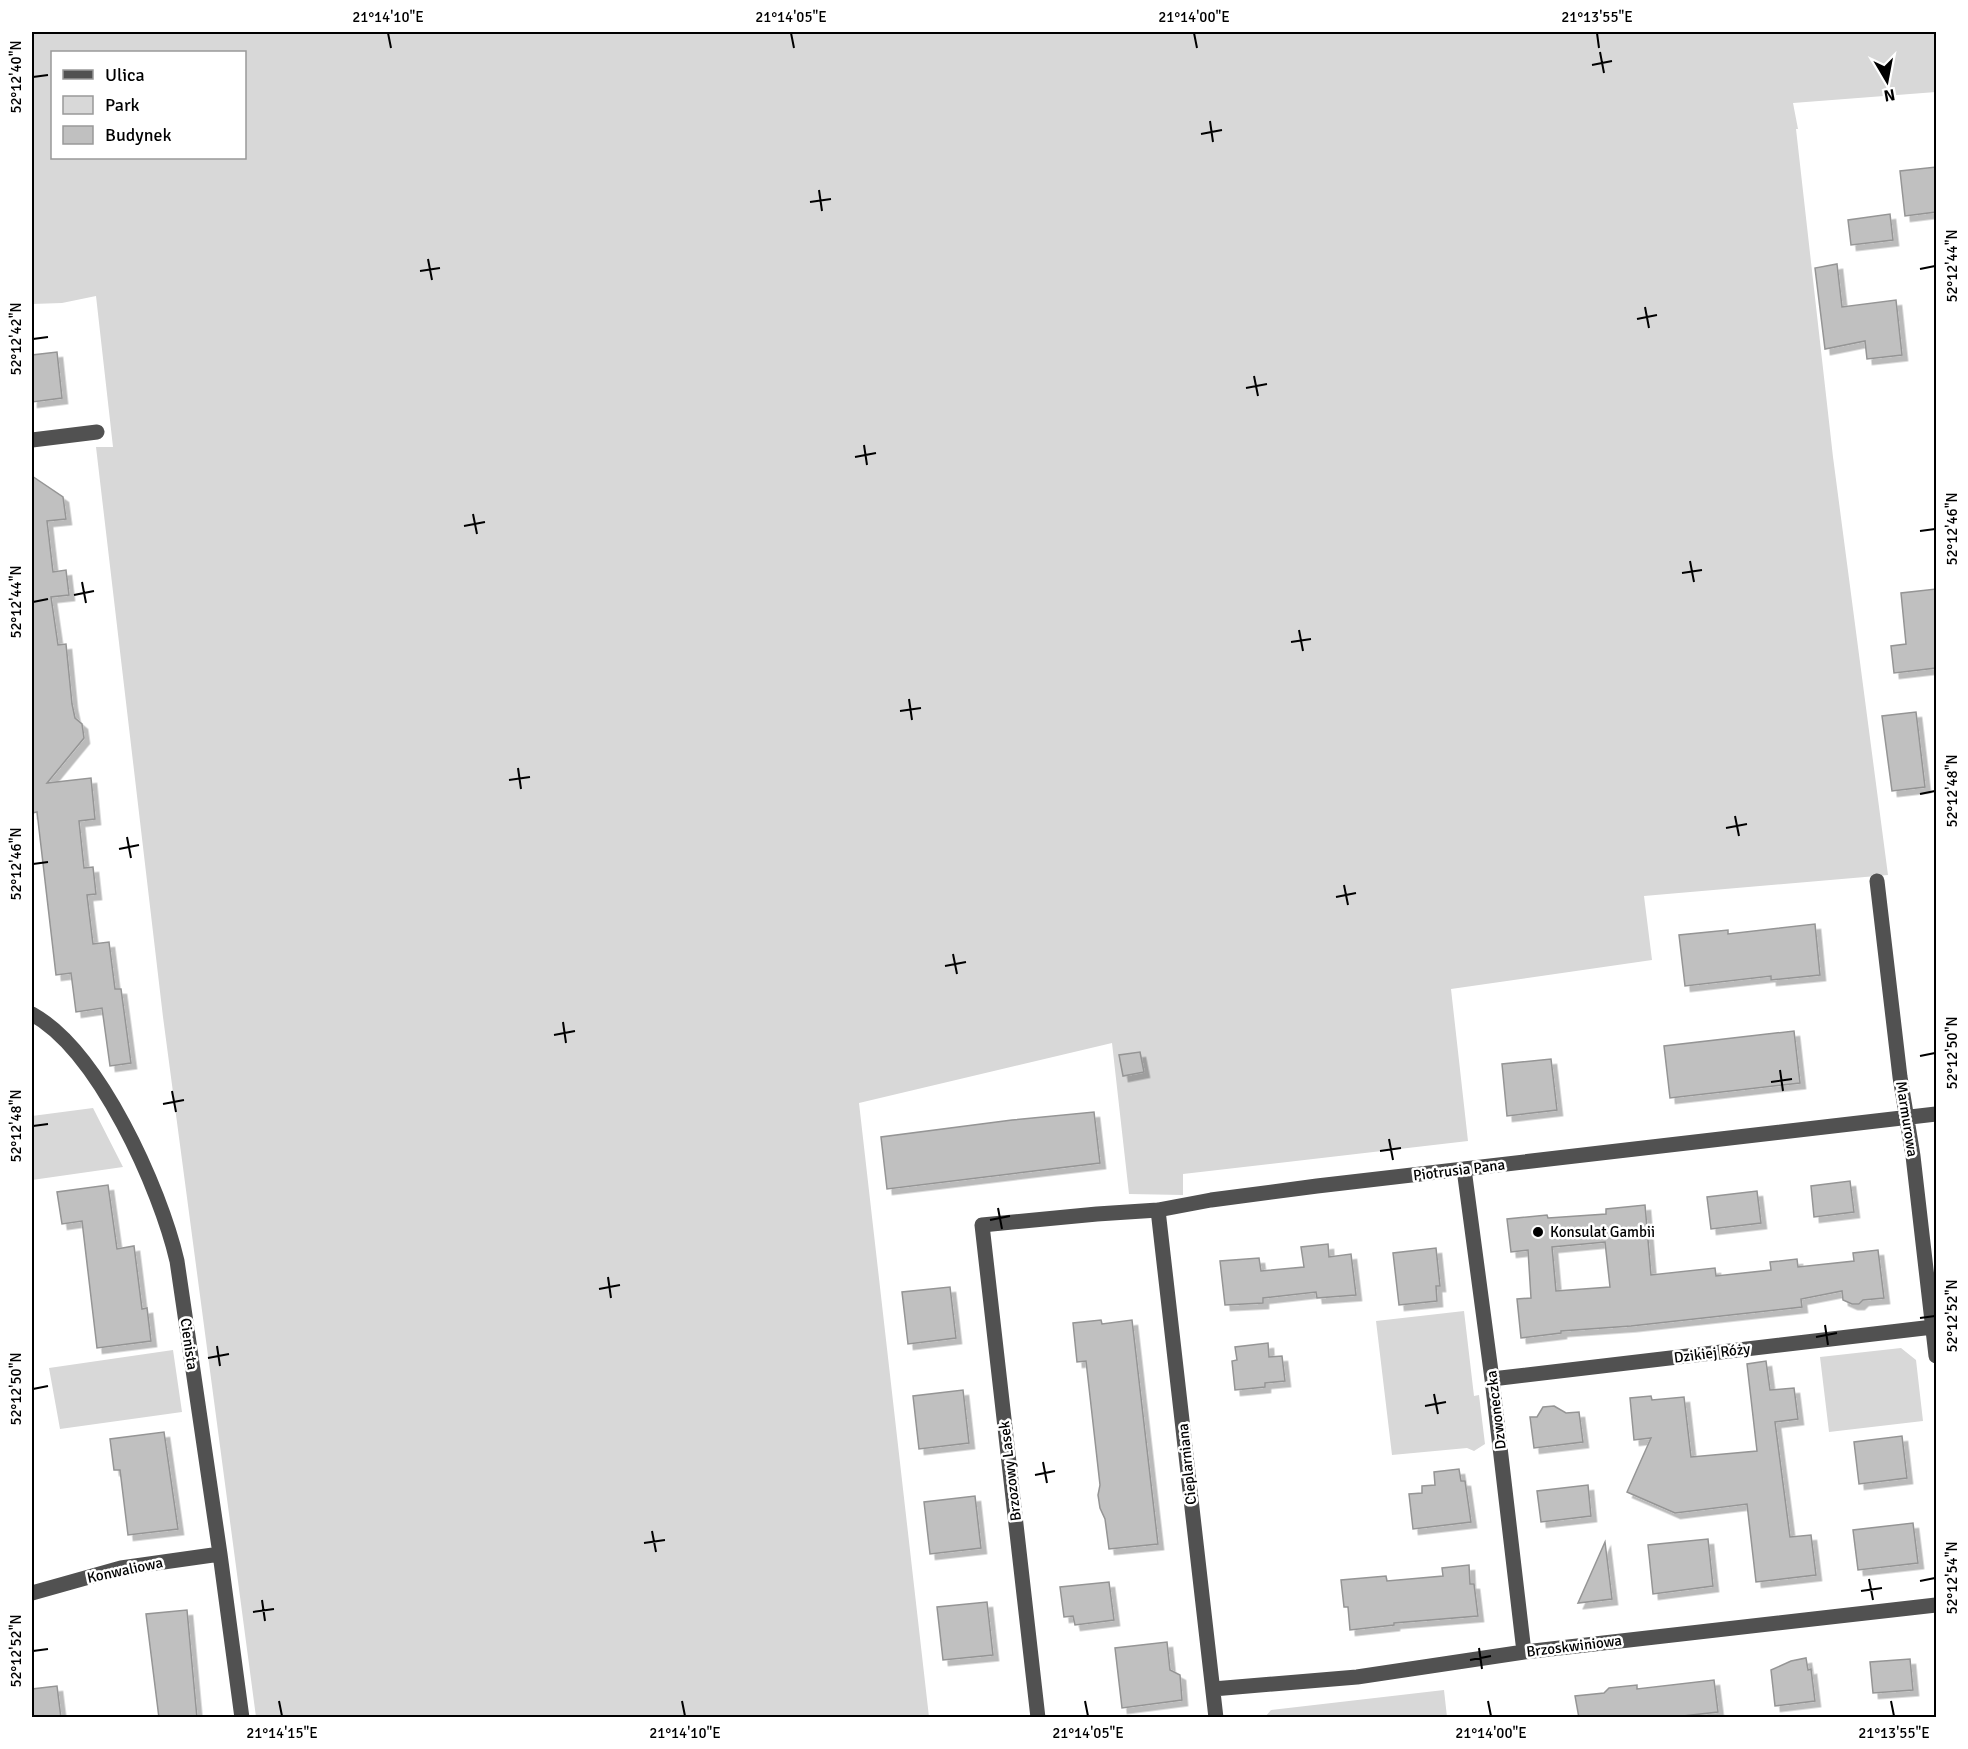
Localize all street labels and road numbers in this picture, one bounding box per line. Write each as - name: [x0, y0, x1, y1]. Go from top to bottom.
- street label: Marmurowa: [1892, 1080, 1922, 1158]
- street label: Piotrusia Pana: [1412, 1155, 1506, 1185]
- street label: Cienista: [176, 1317, 202, 1371]
- street label: Dzikiej Róży: [1673, 1339, 1751, 1367]
- street label: Dzwoneczka: [1482, 1370, 1510, 1450]
- street label: Brzozowy Lasek: [995, 1419, 1025, 1522]
- street label: Cieplarniana: [1174, 1422, 1200, 1506]
- street label: Konwaliowa: [85, 1553, 165, 1587]
- street label: Brzoskwiniowa: [1525, 1631, 1623, 1661]

